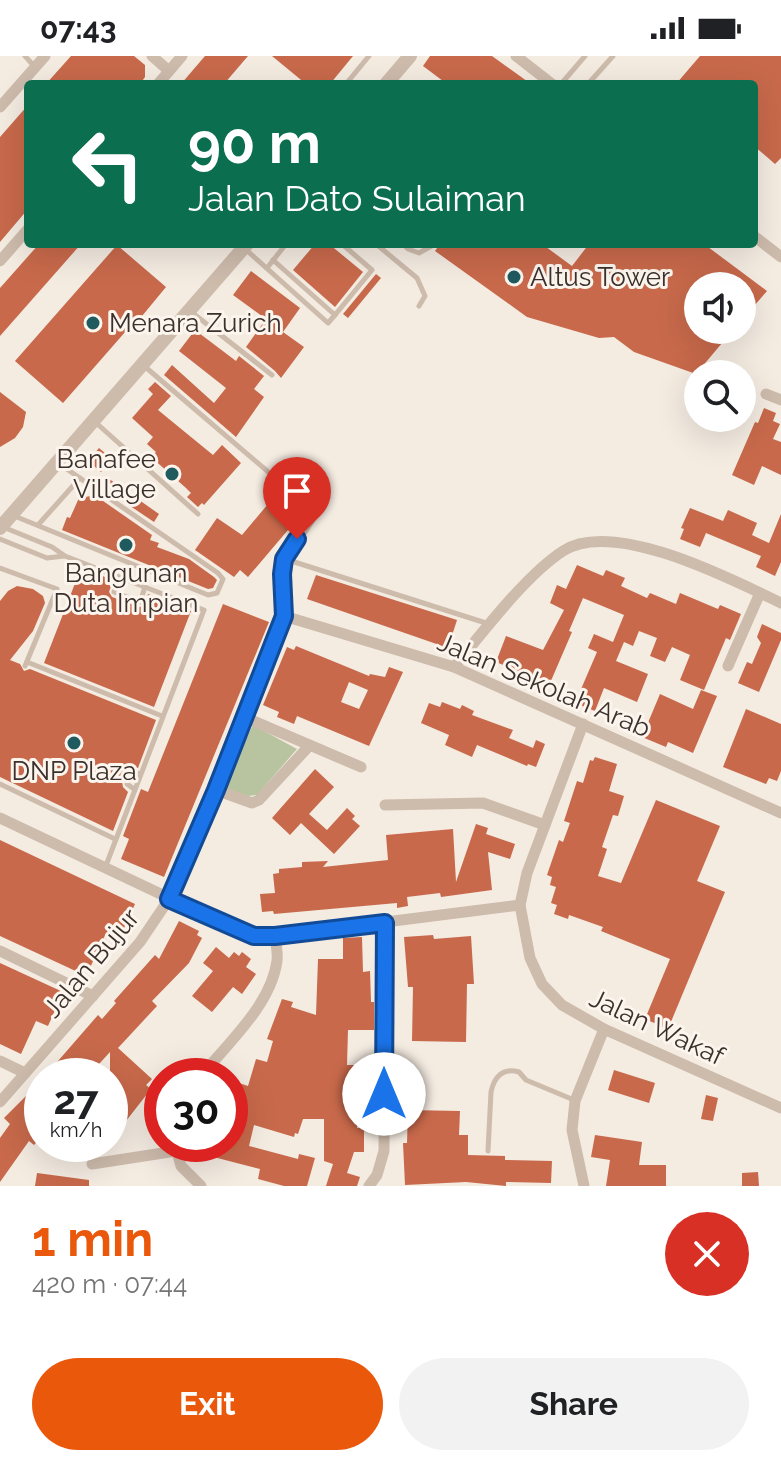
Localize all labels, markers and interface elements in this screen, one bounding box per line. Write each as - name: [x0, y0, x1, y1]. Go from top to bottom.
- text: 07:43: [40, 11, 117, 46]
- text: 90 m: [188, 110, 321, 176]
- icon: left: [56, 112, 160, 216]
- text: Jalan Dato Sulaiman: [188, 177, 526, 219]
- place label: Altus Tower: [530, 262, 670, 292]
- marker: Altus Tower: [505, 268, 523, 286]
- map controls: [684, 272, 756, 432]
- button: sound: [684, 272, 756, 344]
- place label: Menara Zurich: [109, 308, 282, 338]
- marker: Menara Zurich: [84, 314, 102, 332]
- button: search: [684, 360, 756, 432]
- place label: Banafee Village: [57, 444, 156, 504]
- pin: [263, 457, 331, 539]
- marker: Banafee Village: [163, 465, 181, 483]
- icon: arrive: [275, 469, 319, 513]
- marker: Bangunan Duta Impian: [117, 536, 135, 554]
- place label: Bangunan Duta Impian: [54, 558, 198, 618]
- street label: Jalan Sekolah Arab: [433, 627, 655, 743]
- marker: DNP Plaza: [65, 734, 83, 752]
- place label: DNP Plaza: [11, 756, 137, 786]
- street label: Jalan Bujur: [37, 903, 145, 1023]
- street label: Jalan Wakaf: [585, 983, 730, 1072]
- position arrow: [342, 1052, 426, 1136]
- speed limit sign: 30: [144, 1058, 248, 1162]
- text: 27: [53, 1076, 98, 1123]
- text: km/h: [50, 1118, 102, 1142]
- text: 1 min: [32, 1211, 153, 1267]
- button: close: [665, 1212, 749, 1296]
- text: 420 m · 07:44: [32, 1269, 187, 1299]
- button: Exit: [32, 1358, 383, 1450]
- button: Share: [399, 1358, 749, 1450]

